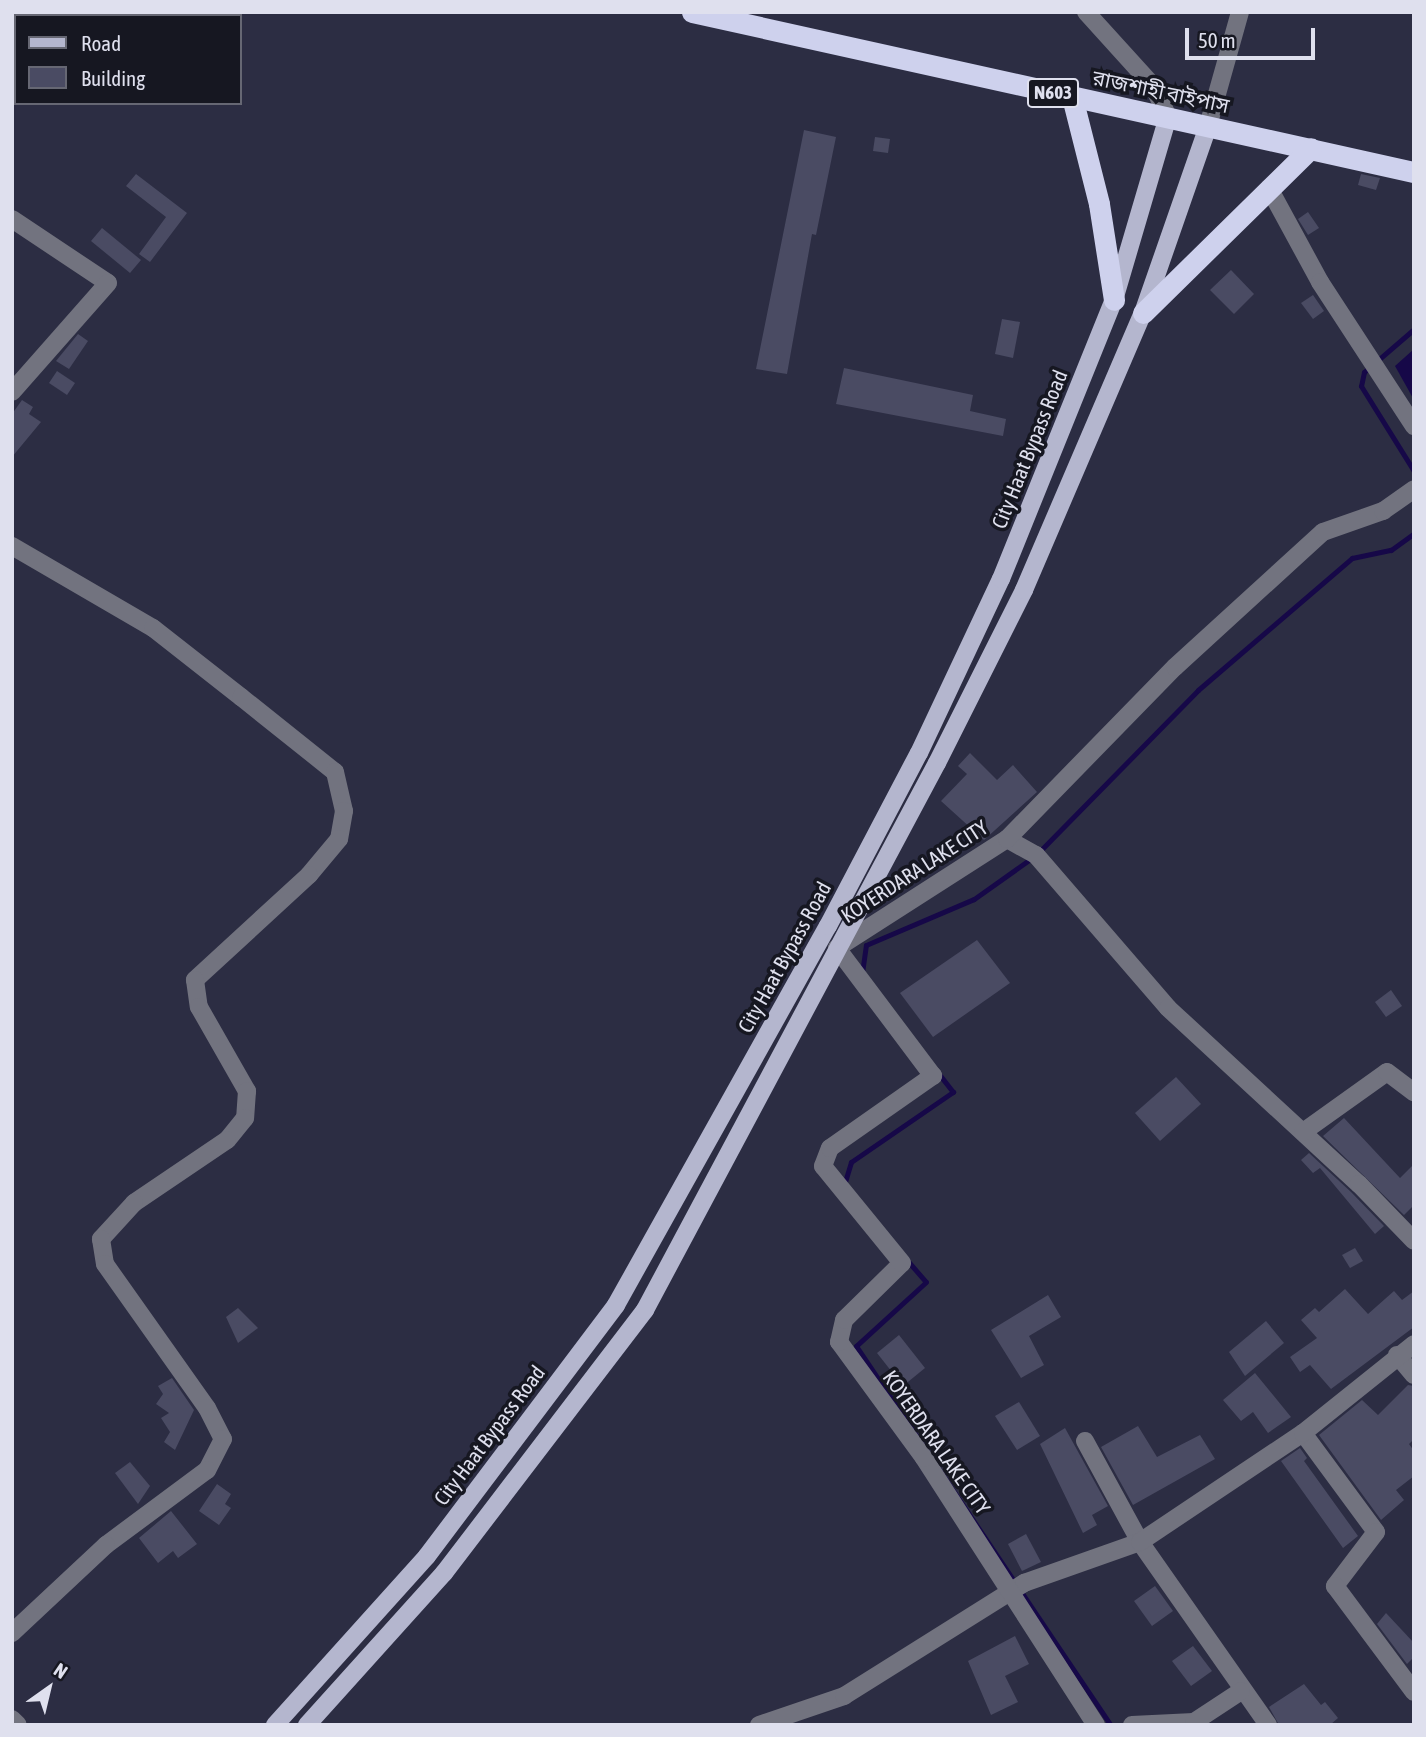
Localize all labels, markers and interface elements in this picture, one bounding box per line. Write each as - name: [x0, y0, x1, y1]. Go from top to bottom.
- legend: [14, 14, 242, 105]
- scale bar: [1188, 14, 1318, 58]
- text: 50 m: [1198, 28, 1236, 52]
- text: Road: [81, 31, 121, 55]
- street label: রাজশাহী বাইপাস: [1091, 64, 1231, 118]
- text: Building: [81, 66, 145, 90]
- road number: N603: [1027, 78, 1079, 108]
- street label: City Haat Bypass Road: [986, 366, 1072, 532]
- street label: KOYERDARA LAKE CITY: [836, 814, 992, 928]
- street label: City Haat Bypass Road: [732, 877, 836, 1037]
- street label: City Haat Bypass Road: [428, 1360, 550, 1510]
- street label: KOYERDARA LAKE CITY: [878, 1365, 996, 1519]
- north arrow: [14, 1653, 84, 1723]
- text: N: [50, 1658, 72, 1683]

